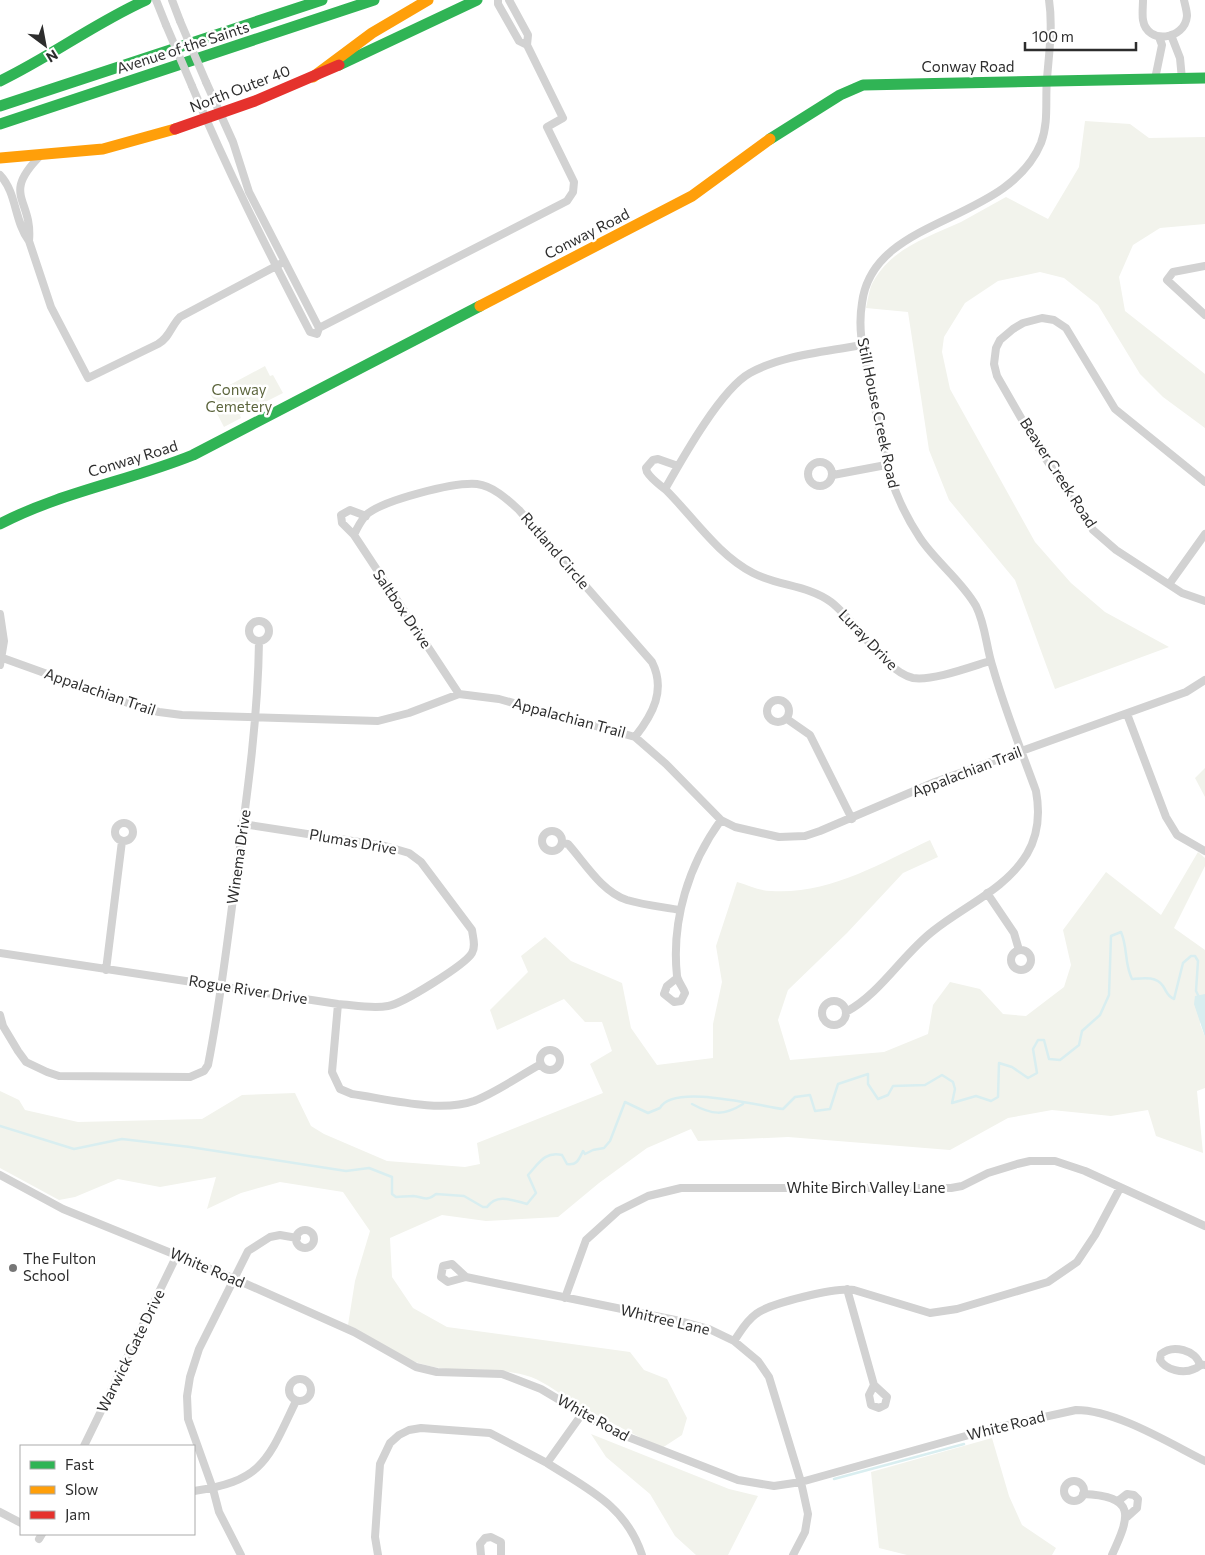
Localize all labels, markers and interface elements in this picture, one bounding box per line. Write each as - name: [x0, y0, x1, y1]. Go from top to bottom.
- street label: Avenue of the Saints: [114, 17, 251, 77]
- north arrow: [20, 20, 70, 70]
- scale bar: [1025, 20, 1136, 52]
- text: 100 m: [1032, 27, 1074, 45]
- text: N: [43, 46, 61, 66]
- street label: Conway Road: [922, 57, 1014, 75]
- street label: North Outer 40: [187, 61, 292, 115]
- street label: Conway Road: [541, 204, 632, 262]
- street label: Still House Creek Road: [854, 336, 904, 490]
- park label: Conway Cemetery: [206, 380, 273, 415]
- street label: Beaver Creek Road: [1017, 414, 1101, 531]
- street label: Conway Road: [86, 436, 180, 480]
- street label: Rutland Circle: [518, 508, 594, 592]
- street label: Saltbox Drive: [370, 566, 436, 651]
- street label: Luray Drive: [835, 605, 902, 673]
- street label: Appalachian Trail: [42, 664, 158, 719]
- street label: Appalachian Trail: [511, 693, 628, 741]
- street label: Appalachian Trail: [909, 742, 1024, 800]
- street label: Winema Drive: [222, 808, 254, 905]
- street label: Plumas Drive: [308, 824, 398, 858]
- street label: Rogue River Drive: [187, 971, 309, 1007]
- street label: White Birch Valley Lane: [787, 1178, 946, 1196]
- street label: White Road: [167, 1243, 248, 1291]
- place label: The Fulton School: [23, 1249, 96, 1284]
- marker: The Fulton School: [7, 1262, 19, 1274]
- street label: Warwick Gate Drive: [93, 1286, 168, 1415]
- street label: Whitree Lane: [619, 1300, 712, 1338]
- street label: White Road: [554, 1390, 633, 1444]
- street label: White Road: [965, 1407, 1047, 1443]
- legend: [20, 1445, 195, 1535]
- text: Fast: [65, 1455, 94, 1473]
- text: Slow: [65, 1480, 98, 1498]
- text: Jam: [65, 1505, 90, 1523]

